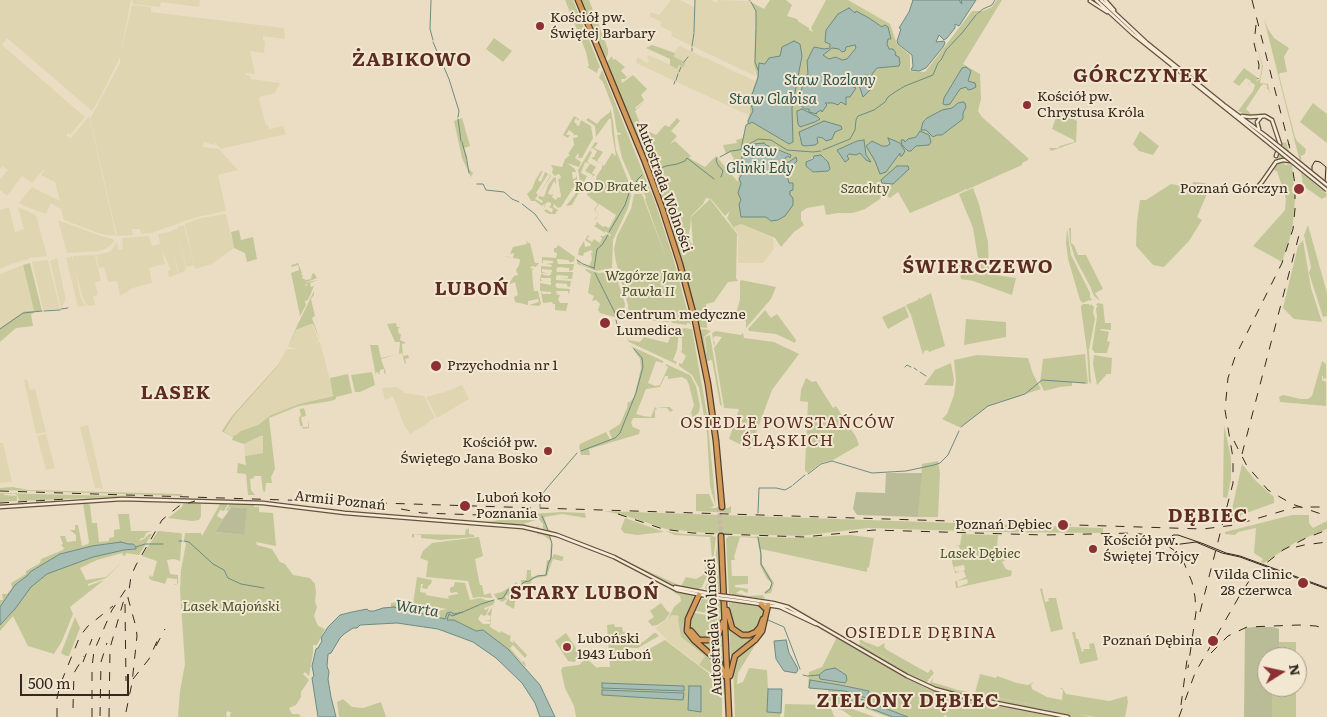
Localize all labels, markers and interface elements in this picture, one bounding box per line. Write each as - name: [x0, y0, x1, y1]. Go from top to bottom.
- place label: Kościół pw. Świętej Barbary: [550, 10, 656, 42]
- marker: Kościół pw. Świętej Barbary: [534, 20, 546, 32]
- district label: ŻABIKOWO: [351, 49, 473, 71]
- district label: GÓRCZYNEK: [1072, 65, 1210, 87]
- water label: Staw Rozlany: [784, 72, 876, 90]
- place label: Kościół pw. Chrystusa Króla: [1037, 89, 1145, 121]
- water label: Staw Glabisa: [729, 91, 817, 109]
- marker: Kościół pw. Chrystusa Króla: [1021, 99, 1033, 111]
- street label: Autostrada Wolności: [632, 119, 696, 255]
- water label: Staw Glinki Edy: [726, 143, 794, 178]
- park label: ROD Bratek: [574, 179, 648, 195]
- park label: Szachty: [841, 181, 889, 197]
- place label: Poznań Górczyn: [1180, 181, 1288, 197]
- marker: Poznań Górczyn: [1292, 182, 1306, 196]
- district label: ŚWIERCZEWO: [901, 256, 1055, 278]
- park label: Wzgórze Jana Pawła II: [605, 268, 691, 300]
- district label: LUBOŃ: [434, 278, 510, 300]
- place label: Centrum medyczne Lumedica: [616, 307, 746, 340]
- marker: Centrum medyczne Lumedica: [598, 316, 612, 330]
- place label: Przychodnia nr 1: [447, 358, 558, 374]
- marker: Przychodnia nr 1: [429, 359, 443, 373]
- district label: LASEK: [140, 382, 212, 404]
- district label: OSIEDLE POWSTAŃCÓW ŚLĄSKICH: [678, 413, 898, 451]
- place label: Kościół pw. Świętego Jana Bosko: [400, 435, 538, 468]
- marker: Kościół pw. Świętego Jana Bosko: [542, 445, 554, 457]
- street label: Armii Poznań: [294, 488, 386, 514]
- place label: Luboń koło Poznania: [476, 490, 551, 522]
- marker: Luboń koło Poznania: [458, 499, 472, 513]
- district label: DĘBIEC: [1167, 505, 1249, 527]
- place label: Poznań Dębiec: [955, 517, 1052, 533]
- marker: Poznań Dębiec: [1056, 518, 1070, 532]
- place label: Kościół pw. Świętej Trójcy: [1103, 533, 1199, 566]
- marker: Kościół pw. Świętej Trójcy: [1087, 543, 1099, 555]
- park label: Lasek Dębiec: [939, 546, 1021, 562]
- street label: Autostrada Wolności: [702, 558, 726, 696]
- place label: Vilda Clinic 28 czerwca: [1214, 567, 1292, 600]
- marker: Vilda Clinic 28 czerwca: [1296, 576, 1310, 590]
- district label: STARY LUBOŃ: [509, 582, 661, 604]
- water label: Warta: [394, 597, 440, 621]
- park label: Lasek Majoński: [182, 599, 280, 615]
- district label: OSIEDLE DĘBINA: [843, 623, 999, 643]
- place label: Luboński 1943 Luboń: [577, 631, 651, 664]
- place label: Poznań Dębina: [1102, 633, 1202, 649]
- marker: Poznań Dębina: [1206, 634, 1220, 648]
- marker: Luboński 1943 Luboń: [561, 641, 573, 653]
- north arrow: [1257, 647, 1307, 697]
- text: N: [1285, 662, 1307, 677]
- scale bar: [22, 664, 131, 696]
- text: 500 m: [28, 671, 71, 694]
- district label: ZIELONY DĘBIEC: [815, 690, 1001, 712]

